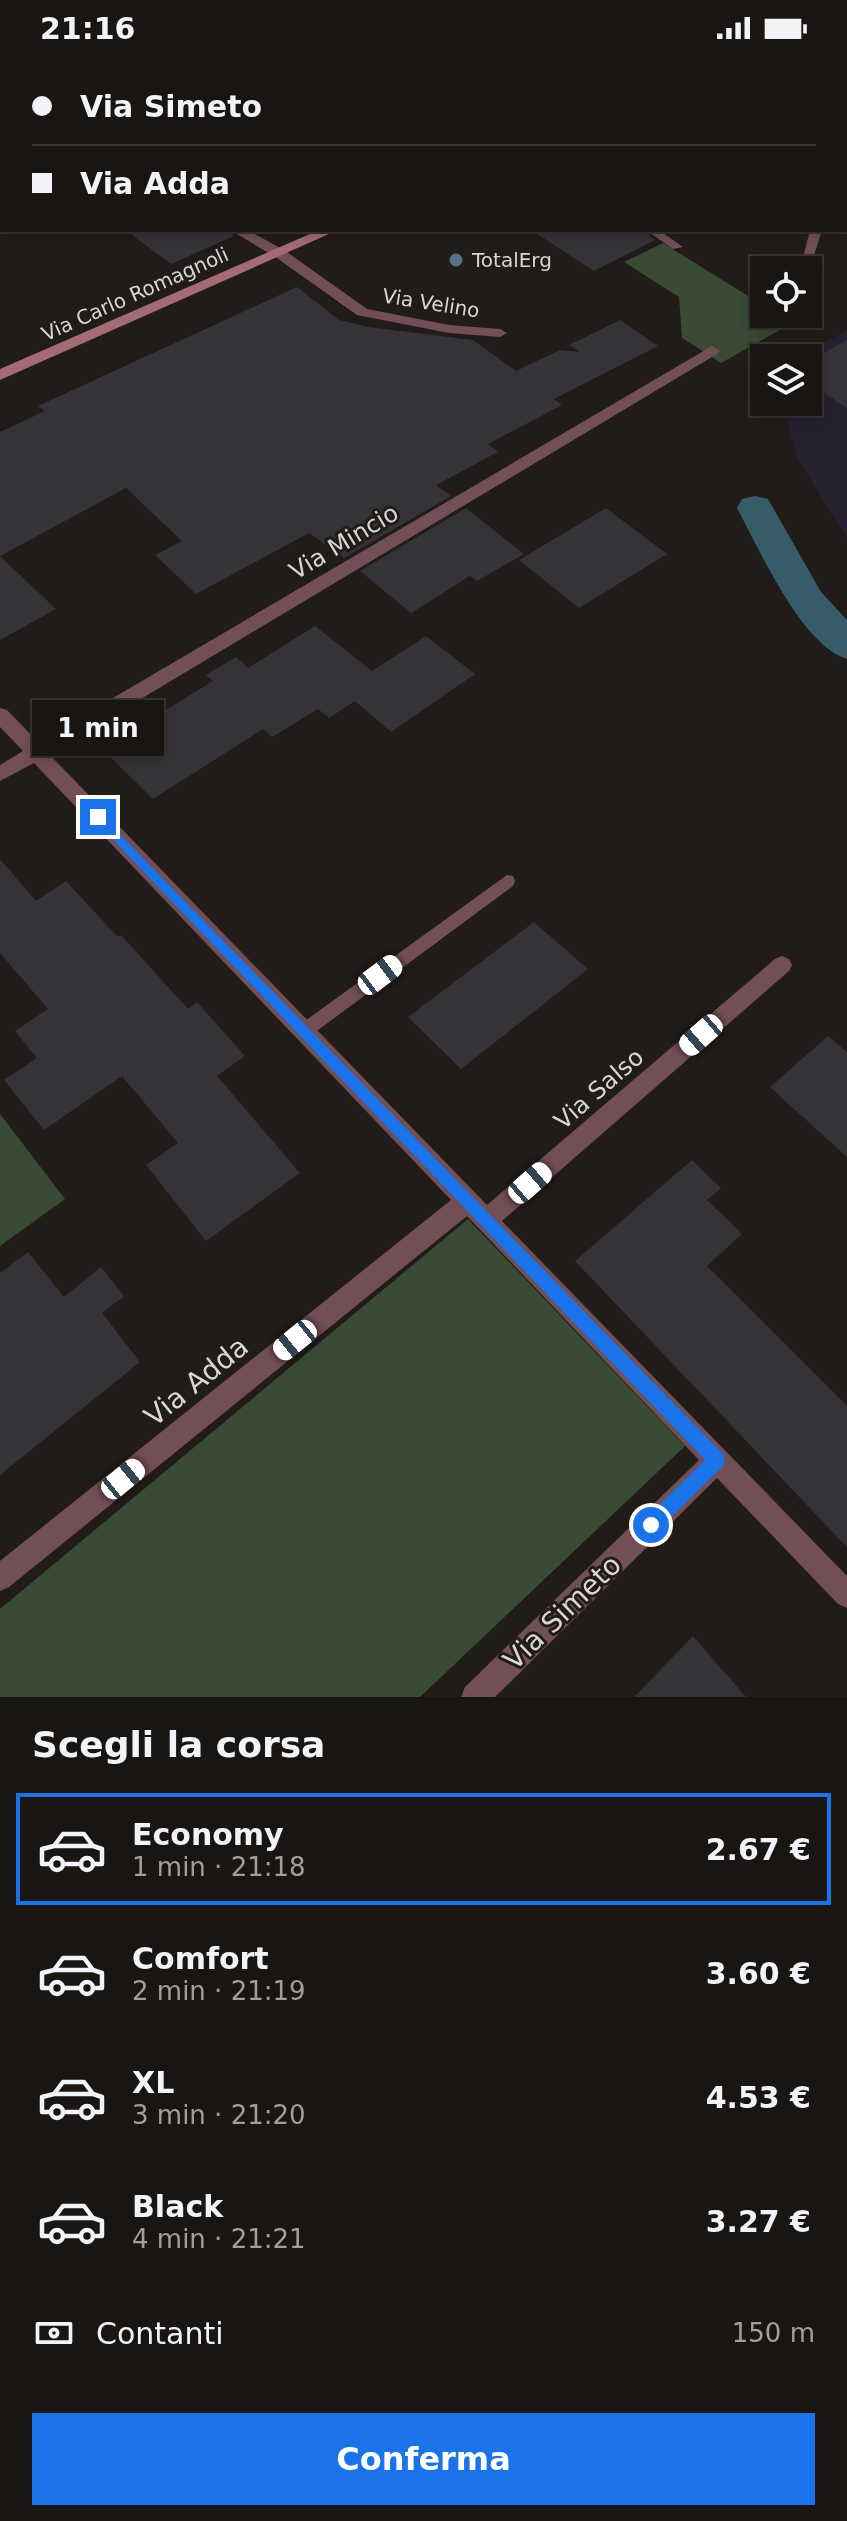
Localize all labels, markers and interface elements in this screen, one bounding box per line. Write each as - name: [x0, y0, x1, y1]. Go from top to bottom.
- text: 21:16: [40, 11, 136, 46]
- text: Via Simeto: [80, 89, 262, 124]
- text: Via Adda: [80, 166, 230, 201]
- street label: Via Carlo Romagnoli: [38, 242, 232, 346]
- place label: TotalErg: [471, 248, 552, 272]
- marker: TotalErg: [447, 251, 465, 269]
- map controls: [750, 256, 822, 416]
- button: locate: [750, 256, 822, 328]
- street label: Via Velino: [381, 283, 481, 323]
- button: layers: [750, 344, 822, 416]
- street label: Via Mincio: [284, 499, 404, 585]
- callout: 1 min: [32, 701, 164, 757]
- text: 1 min: [57, 713, 139, 743]
- route end: [80, 799, 116, 835]
- car: [354, 951, 406, 999]
- car: [675, 1010, 727, 1060]
- street label: Via Salso: [549, 1043, 649, 1135]
- car: [504, 1158, 556, 1208]
- car: [269, 1316, 321, 1364]
- street label: Via Adda: [138, 1330, 255, 1433]
- car: [97, 1455, 149, 1503]
- route start: [633, 1507, 669, 1543]
- street label: Via Simeto: [497, 1548, 628, 1677]
- text: Scegli la corsa: [32, 1724, 325, 1765]
- icon: car: [36, 1813, 108, 1885]
- text: Economy: [132, 1817, 284, 1852]
- text: 2.67 €: [706, 1832, 811, 1867]
- text: 1 min · 21:18: [132, 1852, 306, 1882]
- icon: car: [36, 1937, 108, 2009]
- text: Comfort: [132, 1941, 269, 1976]
- text: 3.60 €: [706, 1956, 811, 1991]
- text: 2 min · 21:19: [132, 1976, 306, 2006]
- icon: car: [36, 2061, 108, 2133]
- text: XL: [132, 2065, 174, 2100]
- text: 4.53 €: [706, 2080, 811, 2115]
- text: 3 min · 21:20: [132, 2100, 306, 2130]
- icon: car: [36, 2185, 108, 2257]
- text: Black: [132, 2189, 223, 2224]
- text: 3.27 €: [706, 2204, 811, 2239]
- text: 4 min · 21:21: [132, 2224, 306, 2254]
- icon: cash: [32, 2311, 76, 2355]
- text: Contanti: [96, 2316, 224, 2351]
- text: 150 m: [732, 2318, 815, 2348]
- button: Conferma: [32, 2413, 815, 2505]

